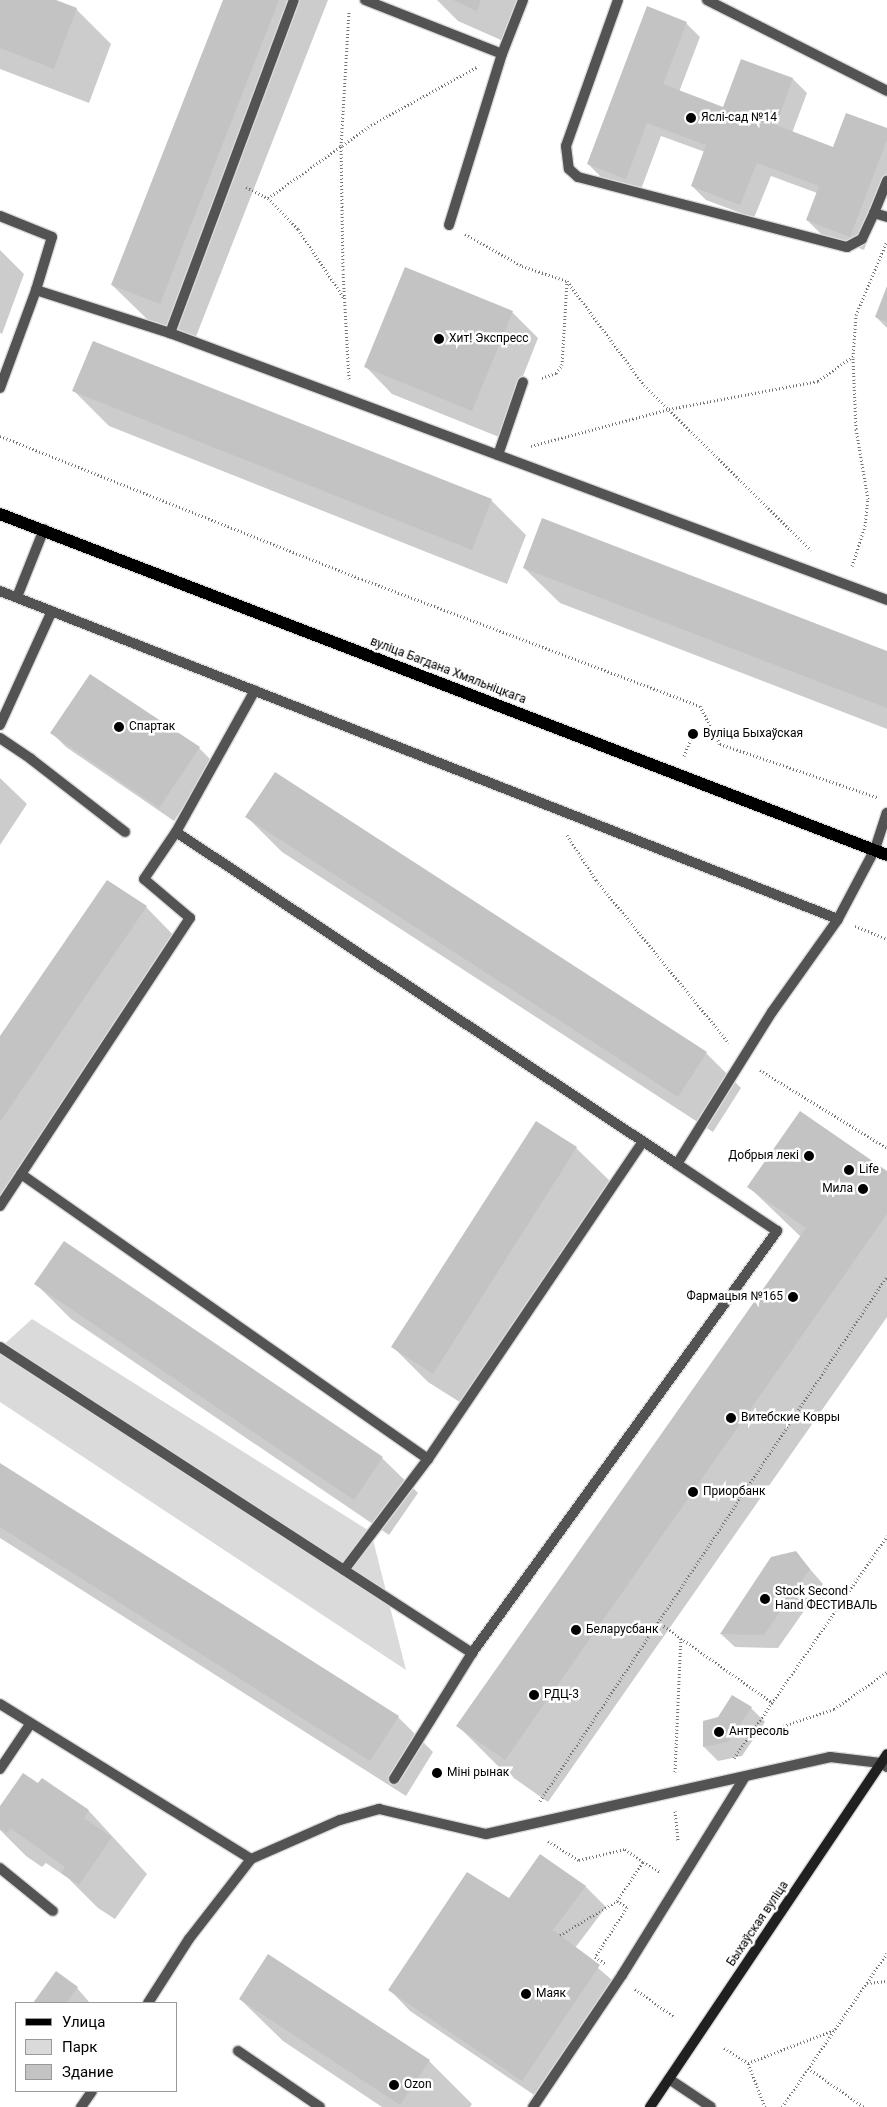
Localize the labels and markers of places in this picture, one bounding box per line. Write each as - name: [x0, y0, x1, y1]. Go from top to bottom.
- place label: Яслі-сад №14: [701, 111, 777, 125]
- marker: Яслі-сад №14: [685, 112, 697, 124]
- place label: Хит! Экспресс: [449, 332, 529, 346]
- marker: Хит! Экспресс: [433, 333, 445, 345]
- place label: Спартак: [129, 720, 175, 734]
- marker: Спартак: [113, 721, 125, 733]
- place label: Вуліца Быхаўская: [703, 727, 803, 741]
- marker: Вуліца Быхаўская: [687, 728, 699, 740]
- place label: Добрыя лекі: [728, 1149, 799, 1163]
- marker: Добрыя лекі: [803, 1150, 815, 1162]
- place label: Life: [859, 1163, 879, 1177]
- marker: Life: [843, 1164, 855, 1176]
- place label: Мила: [822, 1182, 853, 1196]
- marker: Мила: [857, 1183, 869, 1195]
- place label: Фармацыя №165: [686, 1290, 783, 1304]
- marker: Фармацыя №165: [787, 1291, 799, 1303]
- place label: Витебские Ковры: [741, 1411, 840, 1425]
- marker: Витебские Ковры: [725, 1412, 737, 1424]
- place label: Приорбанк: [703, 1485, 765, 1499]
- marker: Приорбанк: [687, 1486, 699, 1498]
- place label: Stock Second Hand ФЕСТИВАЛЬ: [775, 1585, 877, 1613]
- marker: Stock Second Hand ФЕСТИВАЛЬ: [759, 1593, 771, 1605]
- place label: Беларусбанк: [586, 1623, 659, 1637]
- marker: Беларусбанк: [570, 1624, 582, 1636]
- place label: РДЦ-3: [544, 1688, 579, 1702]
- marker: РДЦ-3: [528, 1689, 540, 1701]
- place label: Антресоль: [729, 1725, 789, 1739]
- marker: Антресоль: [713, 1726, 725, 1738]
- place label: Міні рынак: [447, 1766, 509, 1780]
- marker: Міні рынак: [431, 1767, 443, 1779]
- place label: Маяк: [536, 1987, 566, 2001]
- marker: Маяк: [520, 1988, 532, 2000]
- place label: Ozon: [404, 2078, 432, 2092]
- marker: Ozon: [388, 2079, 400, 2091]

